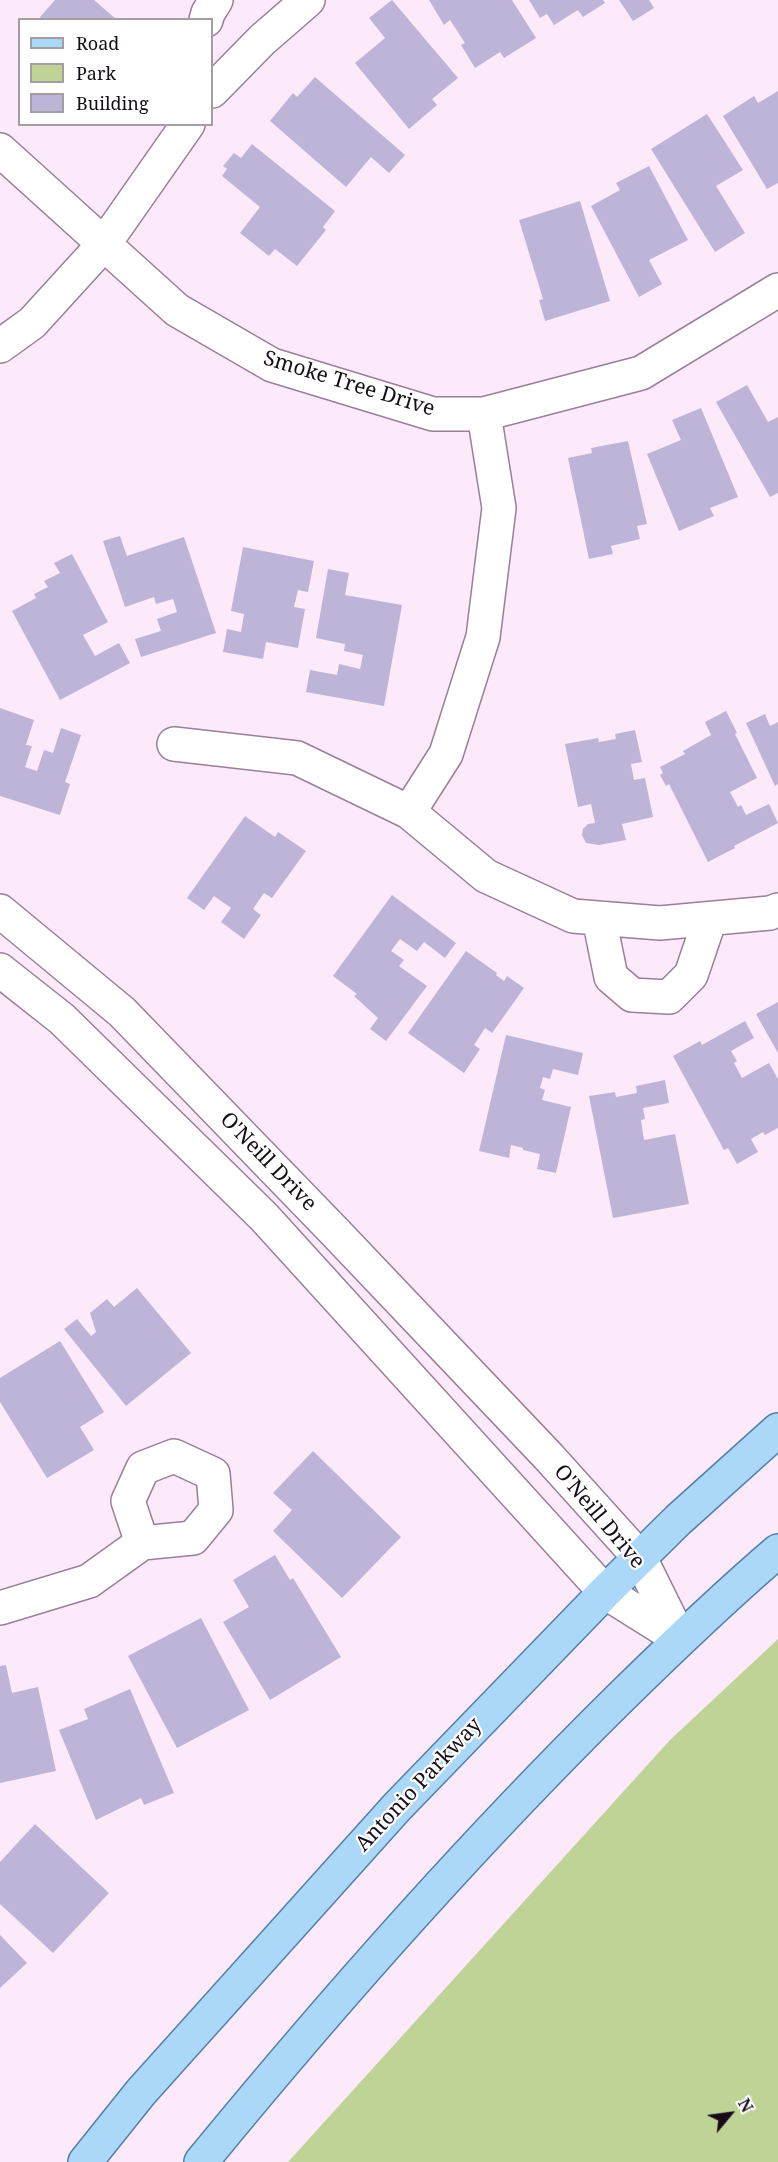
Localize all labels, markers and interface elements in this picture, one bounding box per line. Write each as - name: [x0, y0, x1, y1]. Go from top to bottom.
- legend: [18, 18, 213, 126]
- text: Road: [76, 31, 119, 55]
- text: Park: [76, 61, 116, 85]
- text: Building: [76, 91, 149, 115]
- street label: Smoke Tree Drive: [260, 346, 438, 422]
- street label: O'Neill Drive: [215, 1107, 321, 1217]
- street label: O'Neill Drive: [548, 1460, 650, 1574]
- street label: Antonio Parkway: [351, 1713, 487, 1857]
- north arrow: [700, 2084, 760, 2144]
- text: N: [733, 2094, 758, 2116]

